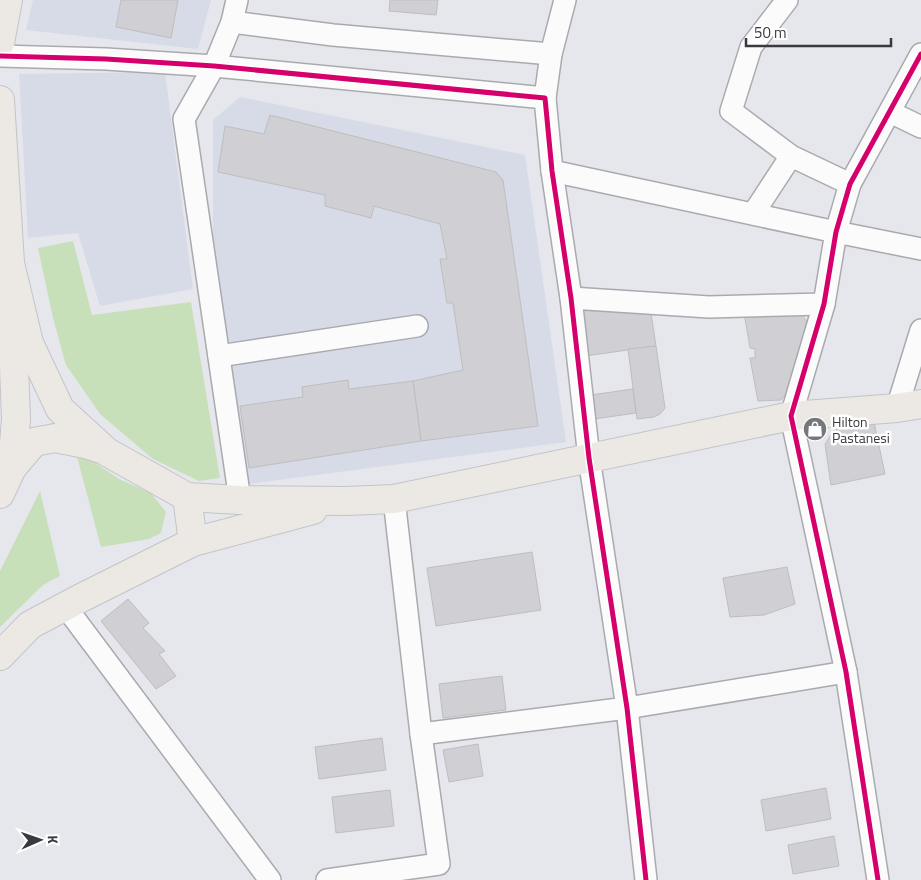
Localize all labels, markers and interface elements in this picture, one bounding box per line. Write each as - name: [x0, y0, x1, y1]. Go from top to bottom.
- scale bar: [746, 15, 891, 47]
- text: 50 m: [754, 21, 787, 44]
- place label: Hilton Pastanesi: [832, 411, 890, 448]
- shop icon: Hilton Pastanesi: [802, 416, 828, 442]
- north arrow: [15, 815, 65, 865]
- text: K: [43, 835, 64, 845]

